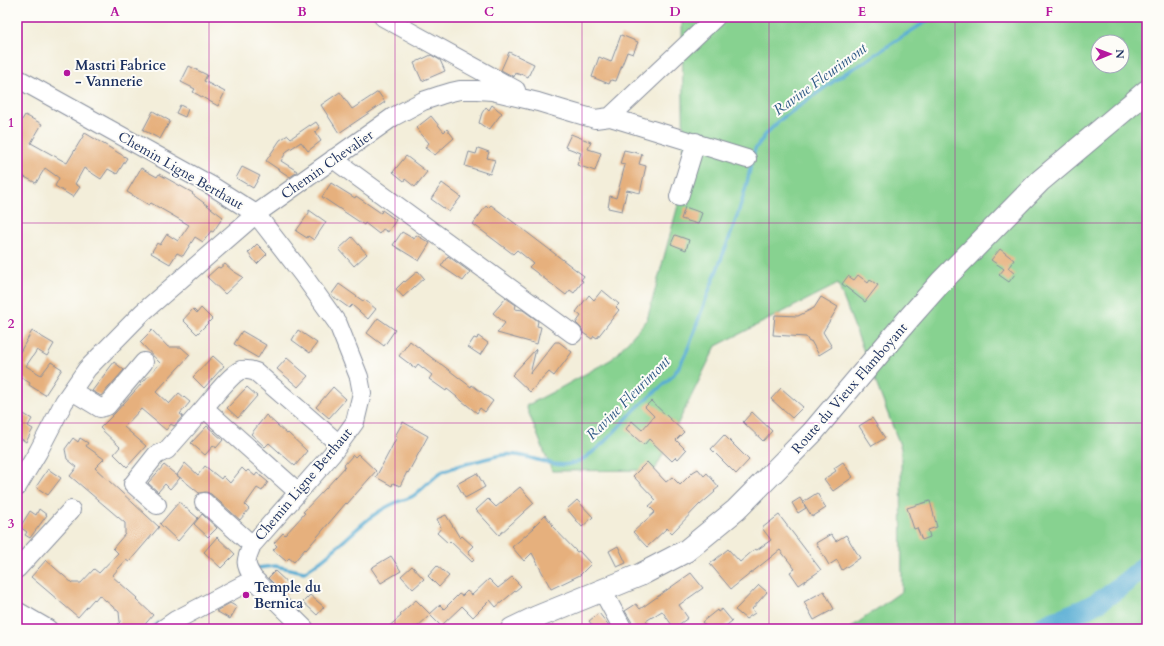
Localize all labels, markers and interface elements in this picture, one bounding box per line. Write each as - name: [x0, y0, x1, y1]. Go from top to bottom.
- text: A: [110, 3, 120, 21]
- text: B: [297, 3, 307, 21]
- text: C: [484, 3, 494, 21]
- text: D: [669, 3, 681, 21]
- text: E: [858, 3, 866, 21]
- text: F: [1045, 3, 1053, 21]
- north arrow: [1090, 34, 1130, 74]
- water label: Ravine Fleurimont: [769, 38, 871, 120]
- text: N: [1112, 49, 1127, 59]
- place label: Mastri Fabrice - Vannerie: [75, 56, 166, 91]
- marker: Mastri Fabrice - Vannerie: [62, 68, 72, 78]
- text: 1: [8, 114, 14, 132]
- street label: Chemin Chevalier: [277, 125, 378, 203]
- street label: Chemin Ligne Berthaut: [115, 127, 247, 214]
- text: 2: [8, 315, 15, 333]
- street label: Route du Vieux Flamboyant: [787, 318, 912, 458]
- water label: Ravine Fleurimont: [582, 351, 675, 444]
- street label: Chemin Ligne Berthaut: [251, 423, 357, 545]
- text: 3: [8, 515, 15, 533]
- place label: Temple du Bernica: [254, 578, 321, 613]
- marker: Temple du Bernica: [241, 590, 251, 600]

